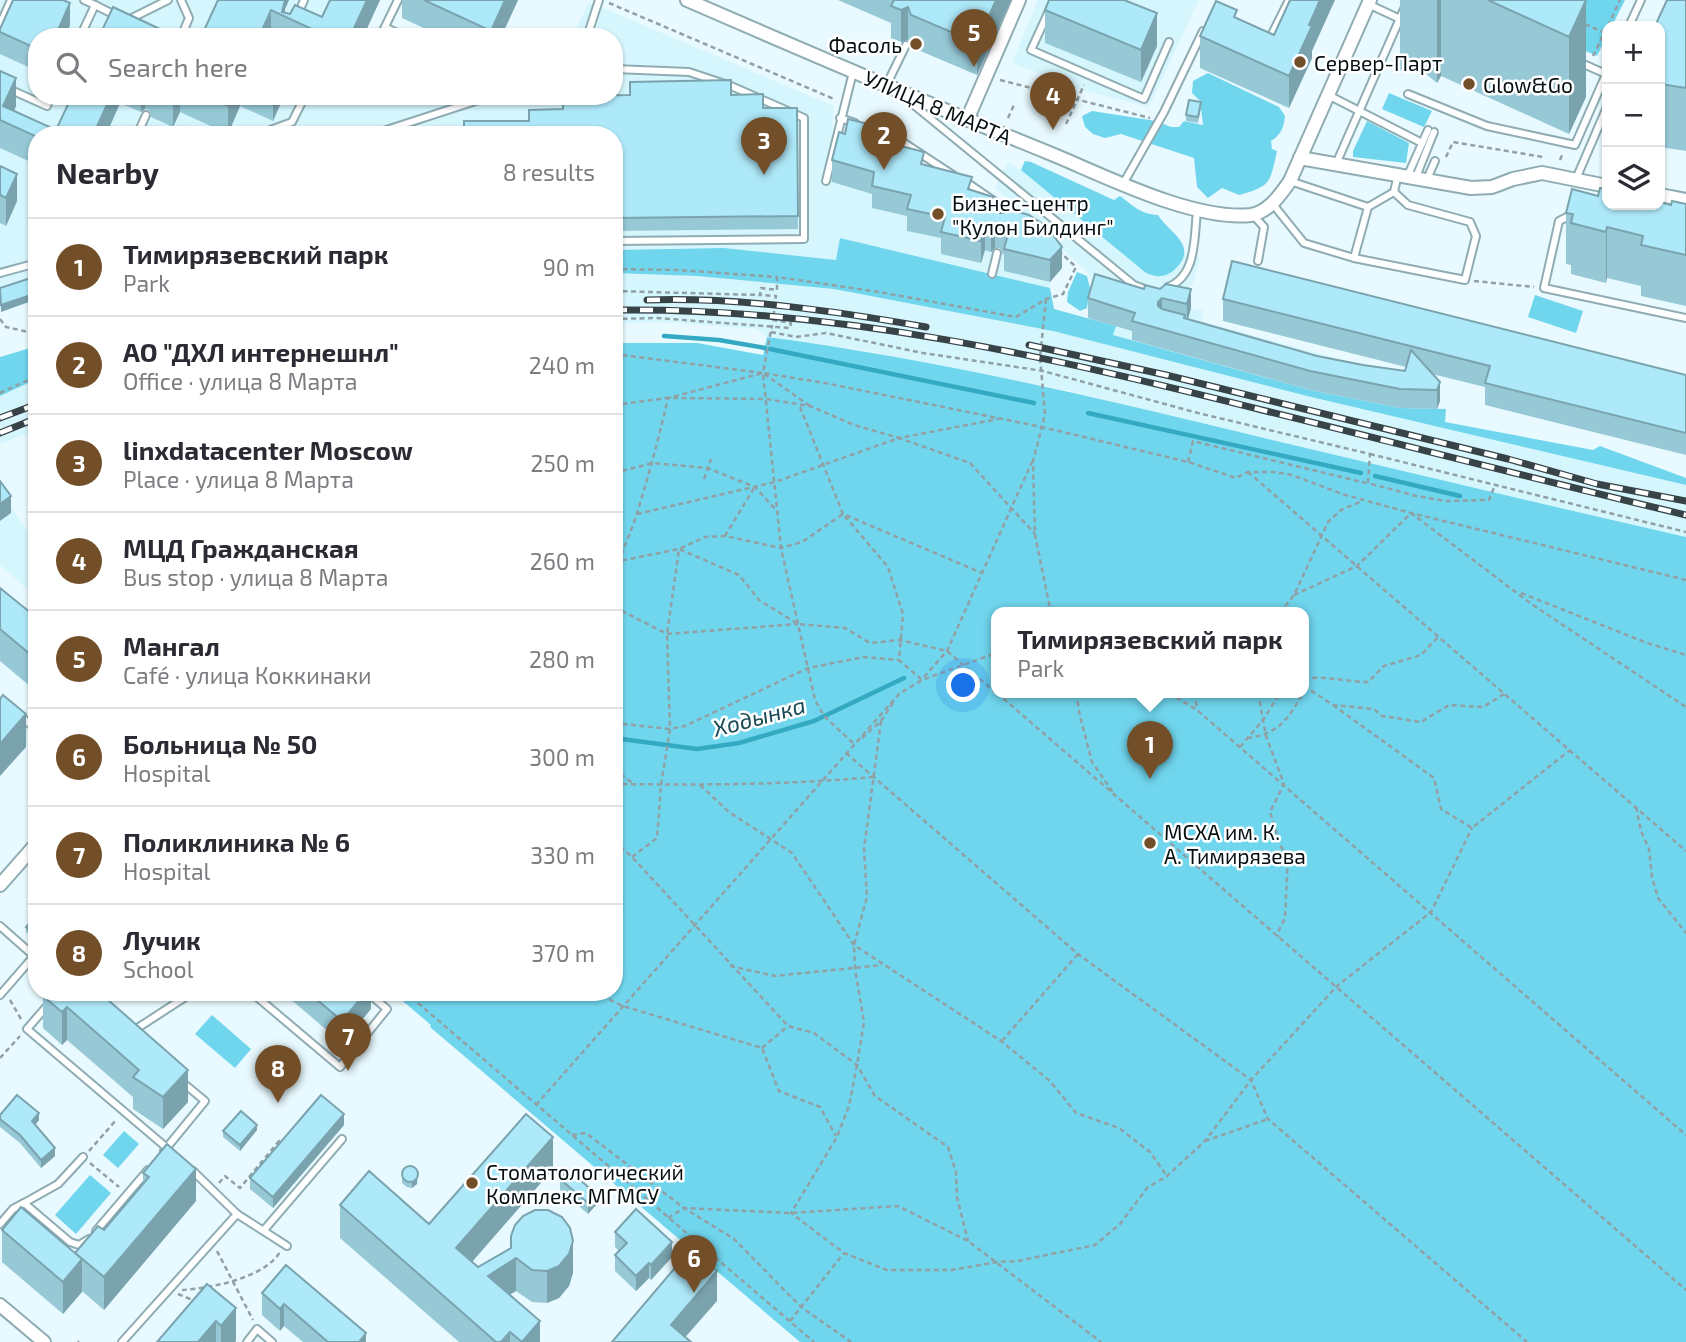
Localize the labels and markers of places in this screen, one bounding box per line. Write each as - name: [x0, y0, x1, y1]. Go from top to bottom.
- pin: 5: [951, 9, 997, 67]
- place label: Фасоль: [829, 32, 902, 57]
- marker: Фасоль: [908, 36, 924, 52]
- place label: Сервер-Парт: [1314, 50, 1442, 75]
- marker: Сервер-Парт: [1292, 54, 1308, 70]
- pin: 4: [1030, 72, 1076, 130]
- place label: Glow&Go: [1483, 72, 1573, 97]
- marker: Glow&Go: [1461, 76, 1477, 92]
- pin: 2: [861, 112, 907, 170]
- pin: 3: [741, 117, 787, 175]
- place label: Бизнес-центр "Кулон Билдинг": [952, 190, 1114, 240]
- marker: Бизнес-центр "Кулон Билдинг": [930, 206, 946, 222]
- pin: 1: [1127, 721, 1173, 779]
- place label: МСХА им. К. А. Тимирязева: [1164, 819, 1306, 868]
- marker: МСХА им. К. А. Тимирязева: [1142, 835, 1158, 851]
- pin: 7: [325, 1013, 371, 1071]
- pin: 8: [255, 1045, 301, 1103]
- place label: Стоматологический Комплекс МГМСУ: [486, 1159, 684, 1208]
- marker: Стоматологический Комплекс МГМСУ: [464, 1175, 480, 1191]
- pin: 6: [671, 1235, 717, 1293]

